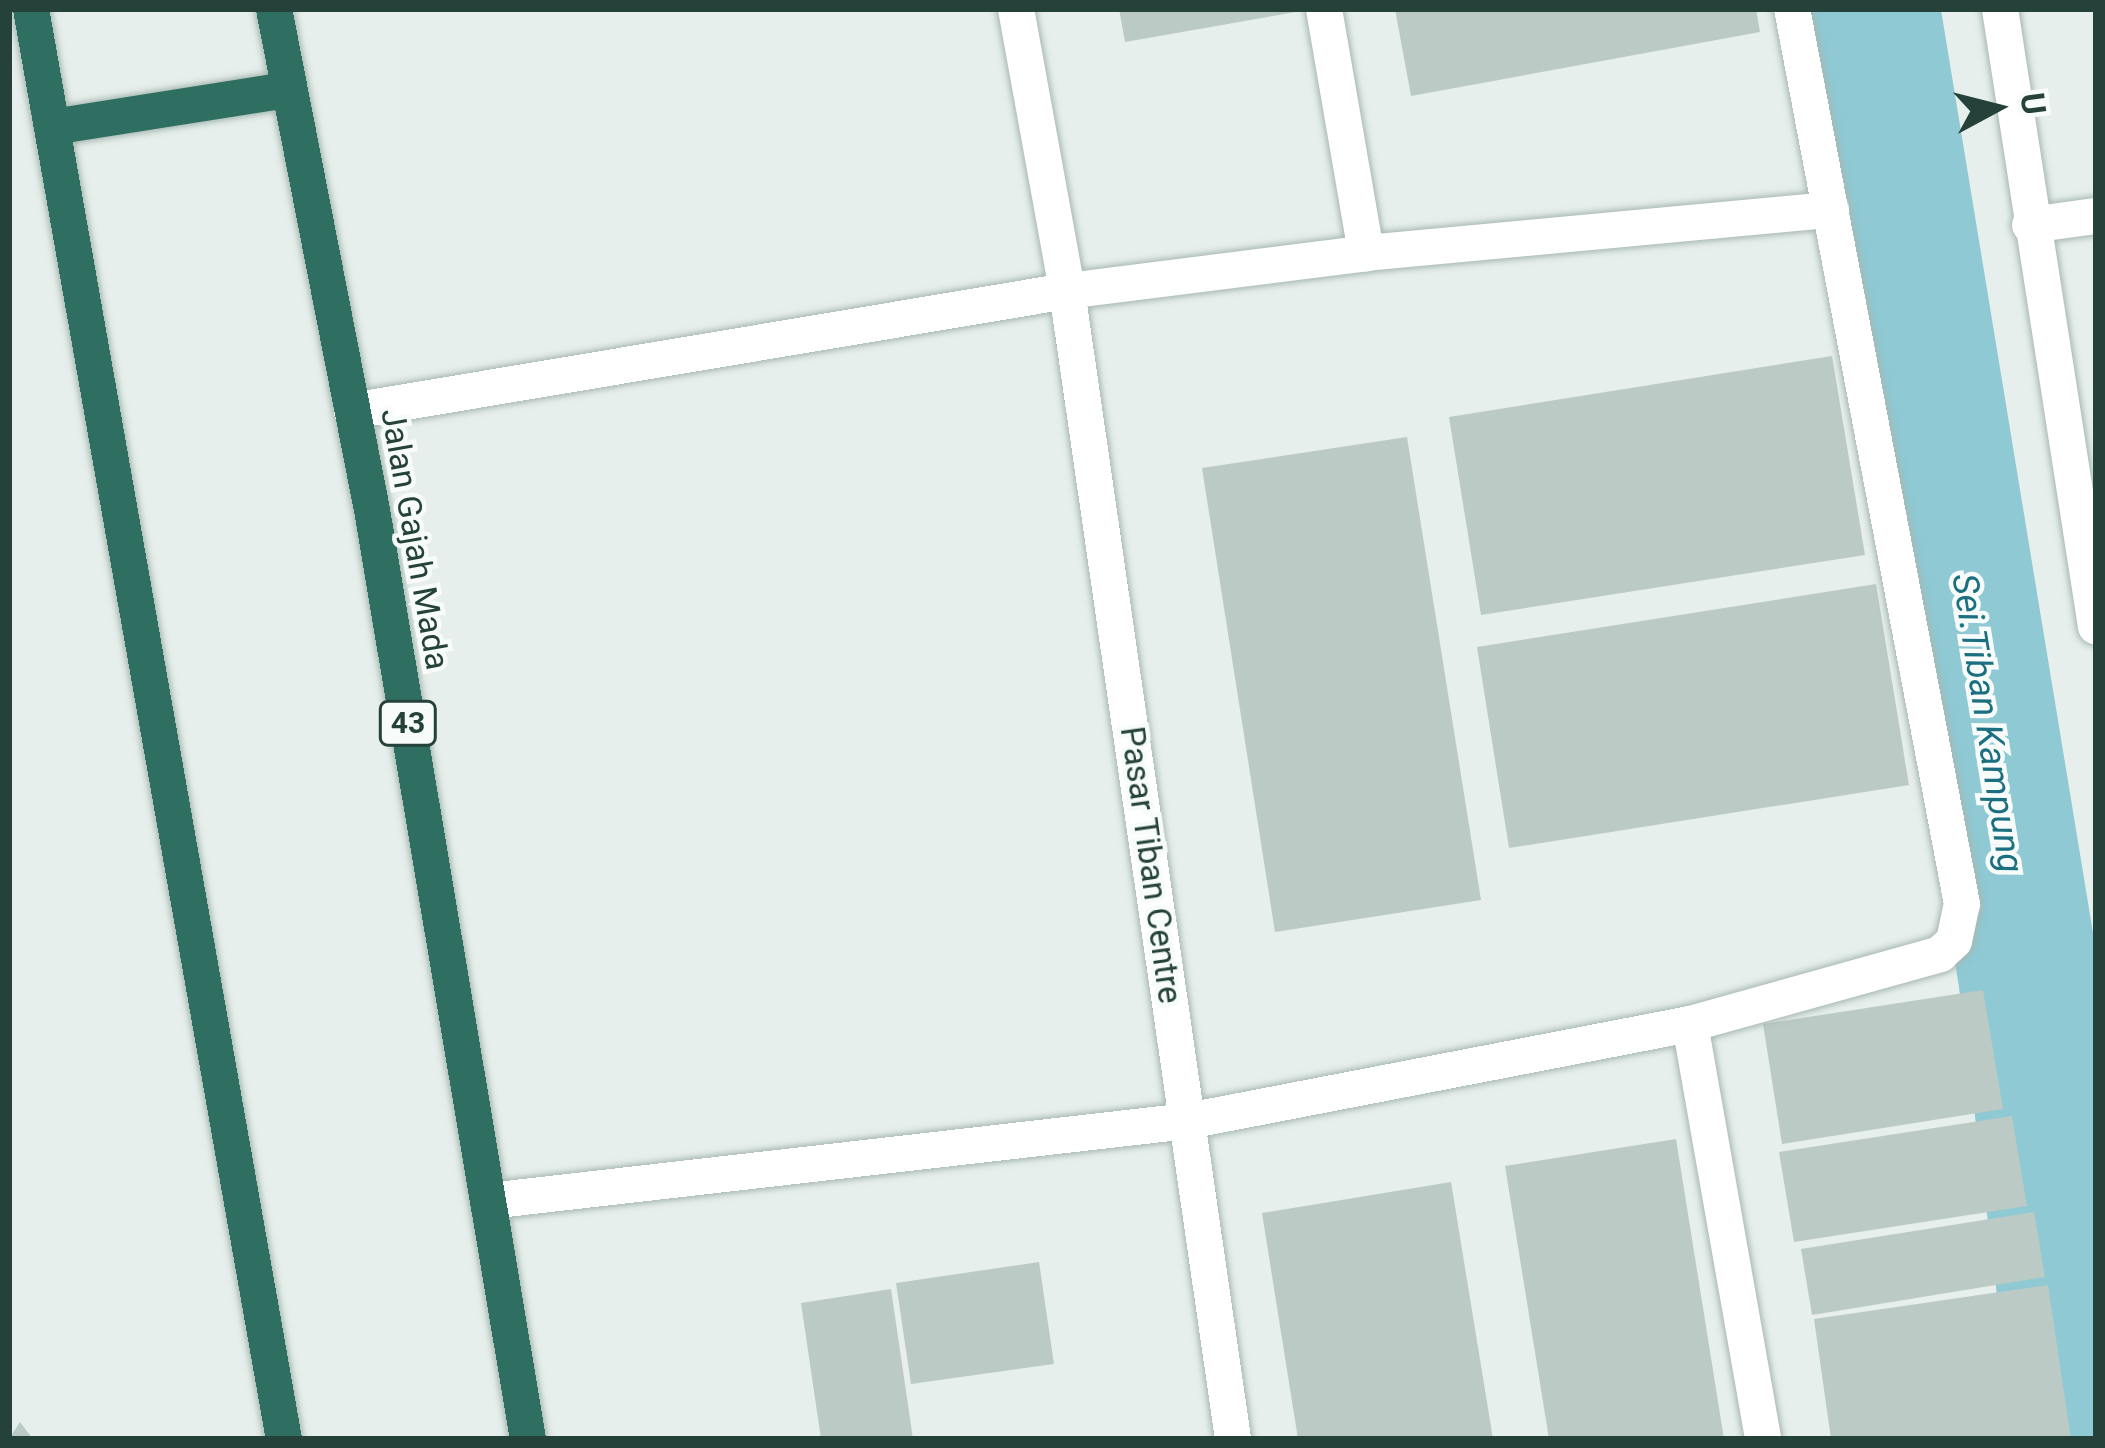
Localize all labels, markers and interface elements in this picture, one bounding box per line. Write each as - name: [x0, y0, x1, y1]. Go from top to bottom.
- north arrow: [1937, 48, 2057, 168]
- text: U: [2013, 90, 2054, 117]
- street label: Jalan Gajah Mada: [373, 405, 457, 673]
- water label: Sei.Tiban Kampung: [1942, 570, 2032, 876]
- road number: 43: [378, 699, 438, 747]
- street label: Pasar Tiban Centre: [1112, 724, 1190, 1006]

